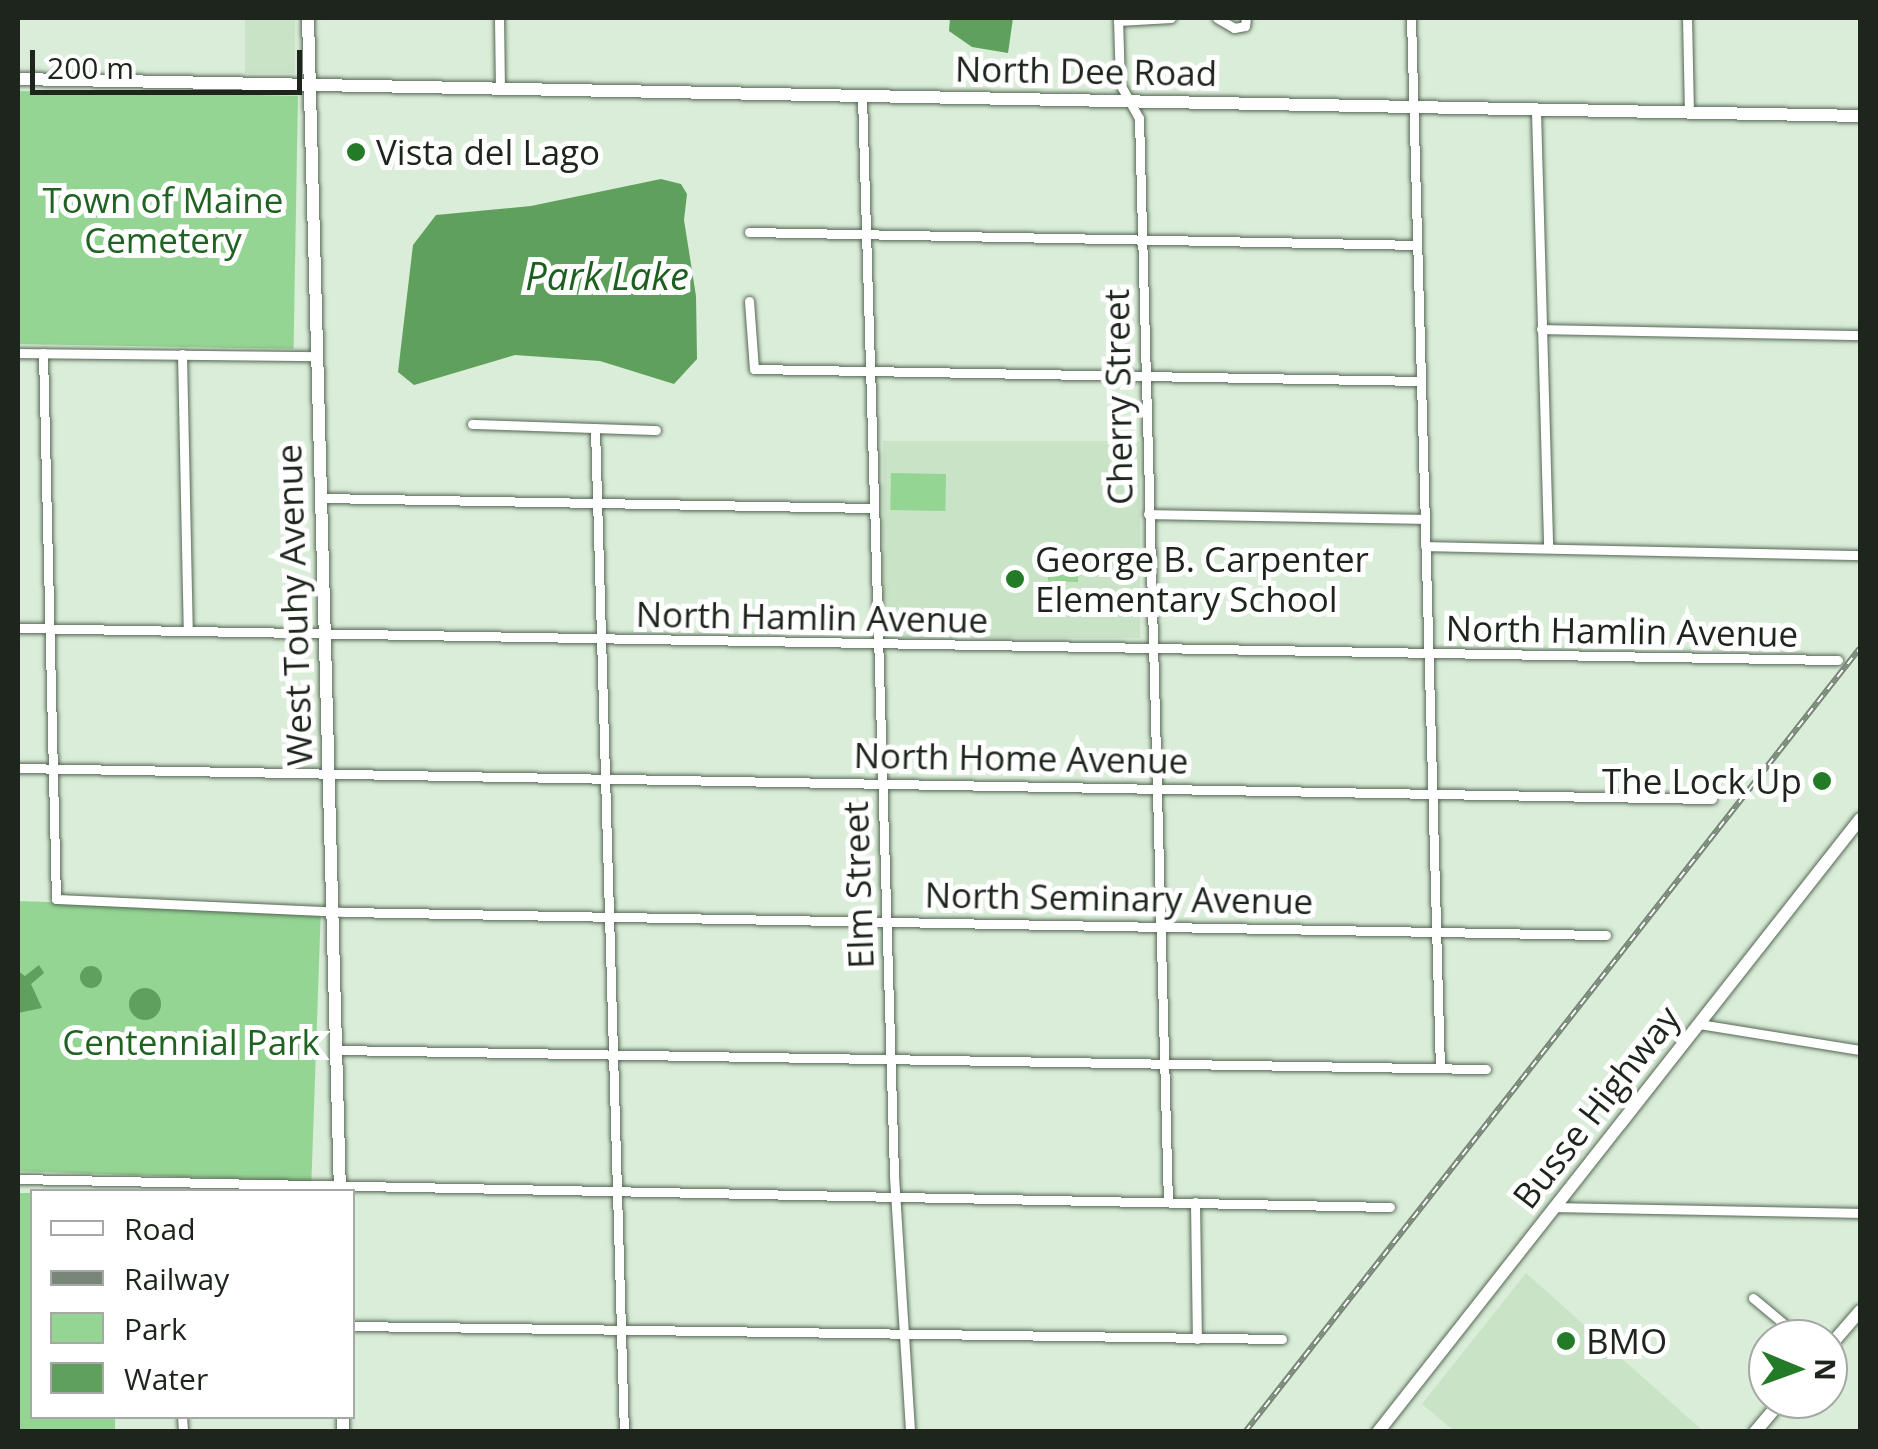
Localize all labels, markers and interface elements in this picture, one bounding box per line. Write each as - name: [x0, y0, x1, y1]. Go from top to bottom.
- scale bar: [35, 30, 308, 92]
- text: 200 m: [47, 47, 134, 88]
- street label: North Dee Road: [955, 48, 1217, 94]
- place label: Vista del Lago: [376, 131, 600, 173]
- marker: Vista del Lago: [345, 141, 367, 163]
- park label: Town of Maine Cemetery: [43, 179, 283, 261]
- water label: Park Lake: [525, 253, 689, 299]
- street label: Cherry Street: [1095, 289, 1141, 505]
- street label: West Touhy Avenue: [267, 443, 321, 767]
- place label: George B. Carpenter Elementary School: [1035, 538, 1369, 620]
- marker: George B. Carpenter Elementary School: [1004, 568, 1026, 590]
- street label: North Hamlin Avenue: [635, 593, 989, 641]
- street label: North Hamlin Avenue: [1445, 607, 1799, 655]
- street label: North Home Avenue: [853, 734, 1189, 782]
- place label: The Lock Up: [1602, 760, 1802, 802]
- marker: The Lock Up: [1811, 770, 1833, 792]
- street label: Elm Street: [834, 801, 882, 969]
- street label: North Seminary Avenue: [924, 874, 1314, 922]
- street label: Busse Highway: [1504, 997, 1688, 1217]
- park label: Centennial Park: [62, 1021, 320, 1063]
- legend: [30, 1189, 355, 1419]
- text: Road: [124, 1208, 196, 1249]
- text: Railway: [124, 1258, 229, 1299]
- text: Park: [124, 1308, 187, 1349]
- north arrow: [1748, 1319, 1848, 1419]
- place label: BMO: [1586, 1320, 1667, 1362]
- marker: BMO: [1555, 1330, 1577, 1352]
- text: Water: [124, 1358, 208, 1399]
- text: N: [1807, 1358, 1845, 1381]

